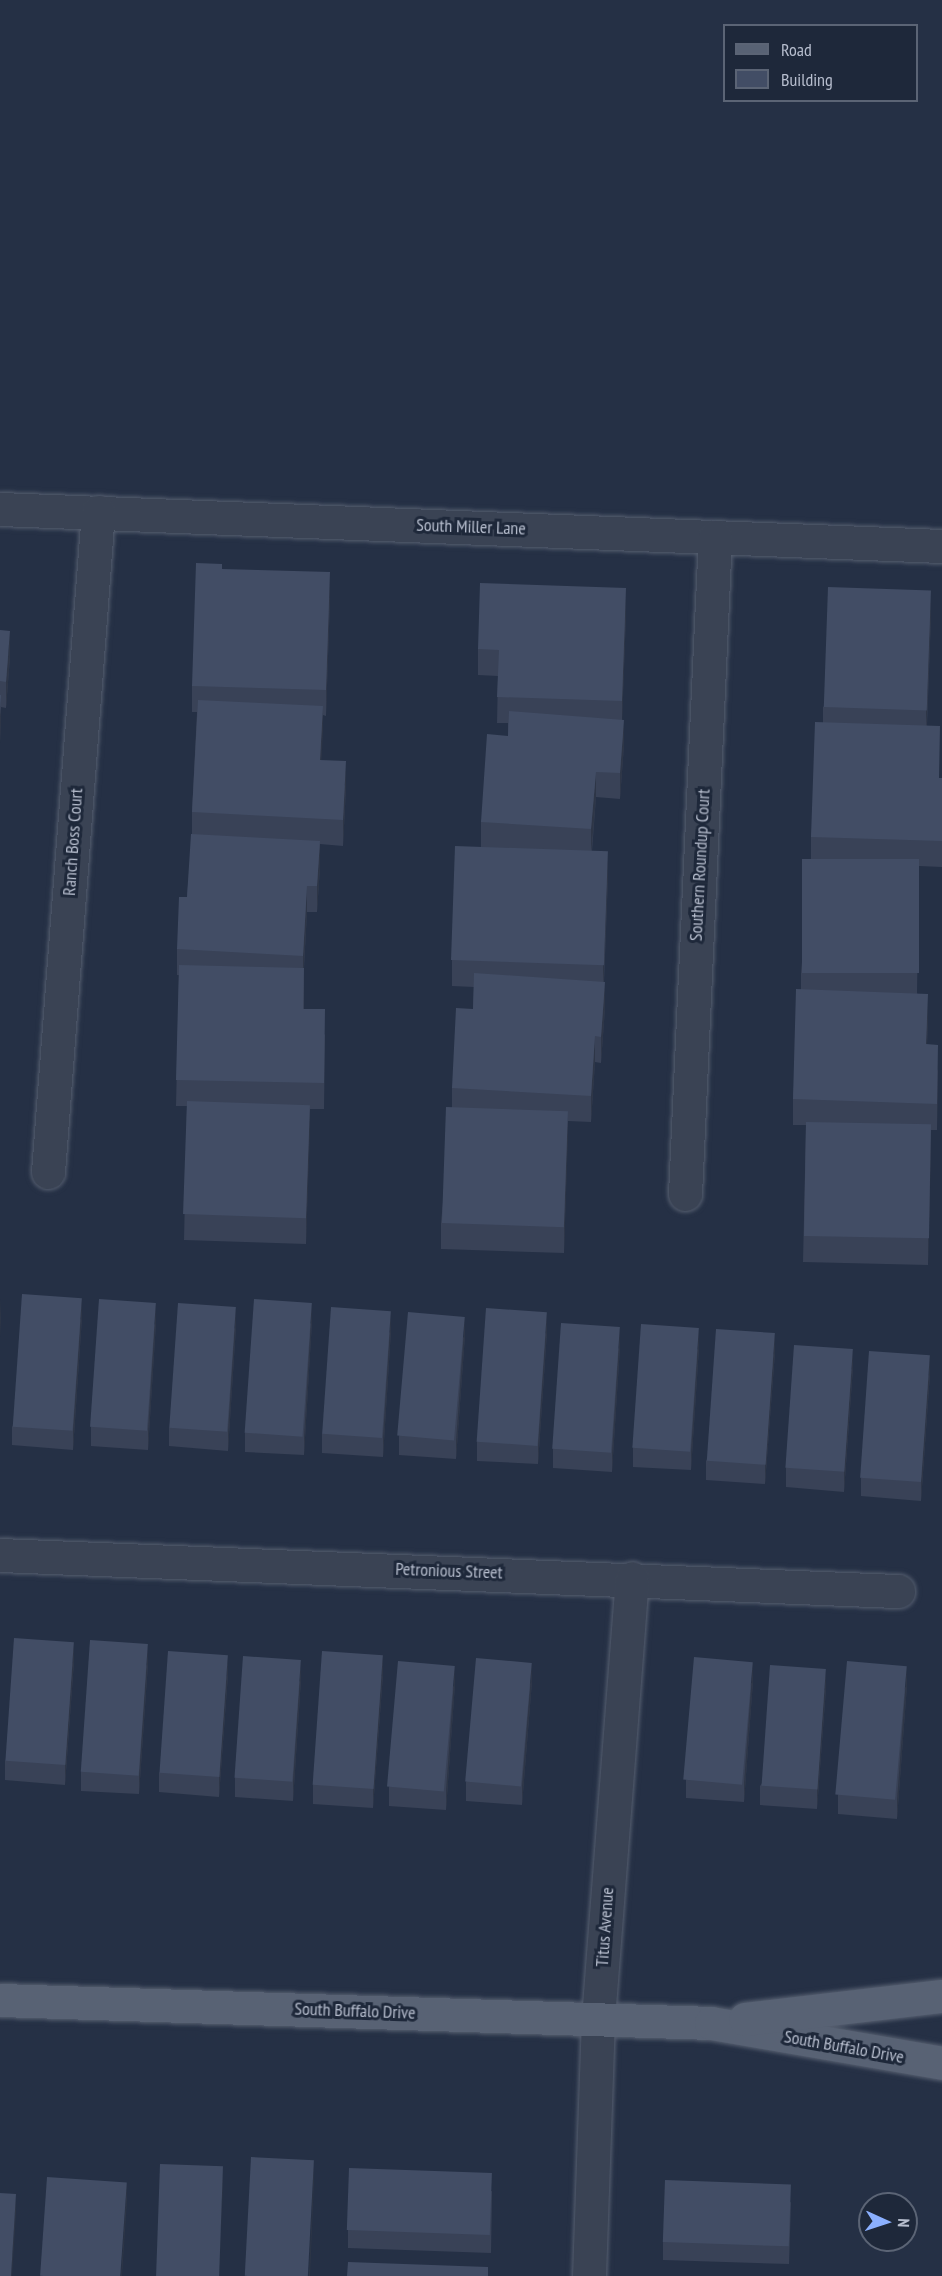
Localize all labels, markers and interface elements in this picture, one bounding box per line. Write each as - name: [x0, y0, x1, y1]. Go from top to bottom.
- legend: [723, 24, 918, 102]
- text: Road: [781, 38, 812, 61]
- text: Building: [781, 68, 833, 91]
- street label: South Miller Lane: [416, 514, 526, 540]
- street label: Ranch Boss Court: [58, 787, 88, 897]
- street label: Southern Roundup Court: [685, 788, 715, 942]
- street label: Petronious Street: [395, 1558, 503, 1584]
- street label: Titus Avenue: [591, 1886, 619, 1968]
- street label: South Buffalo Drive: [294, 1998, 416, 2024]
- street label: South Buffalo Drive: [782, 2026, 906, 2068]
- north arrow: [858, 2192, 918, 2252]
- text: N: [894, 2218, 914, 2228]

